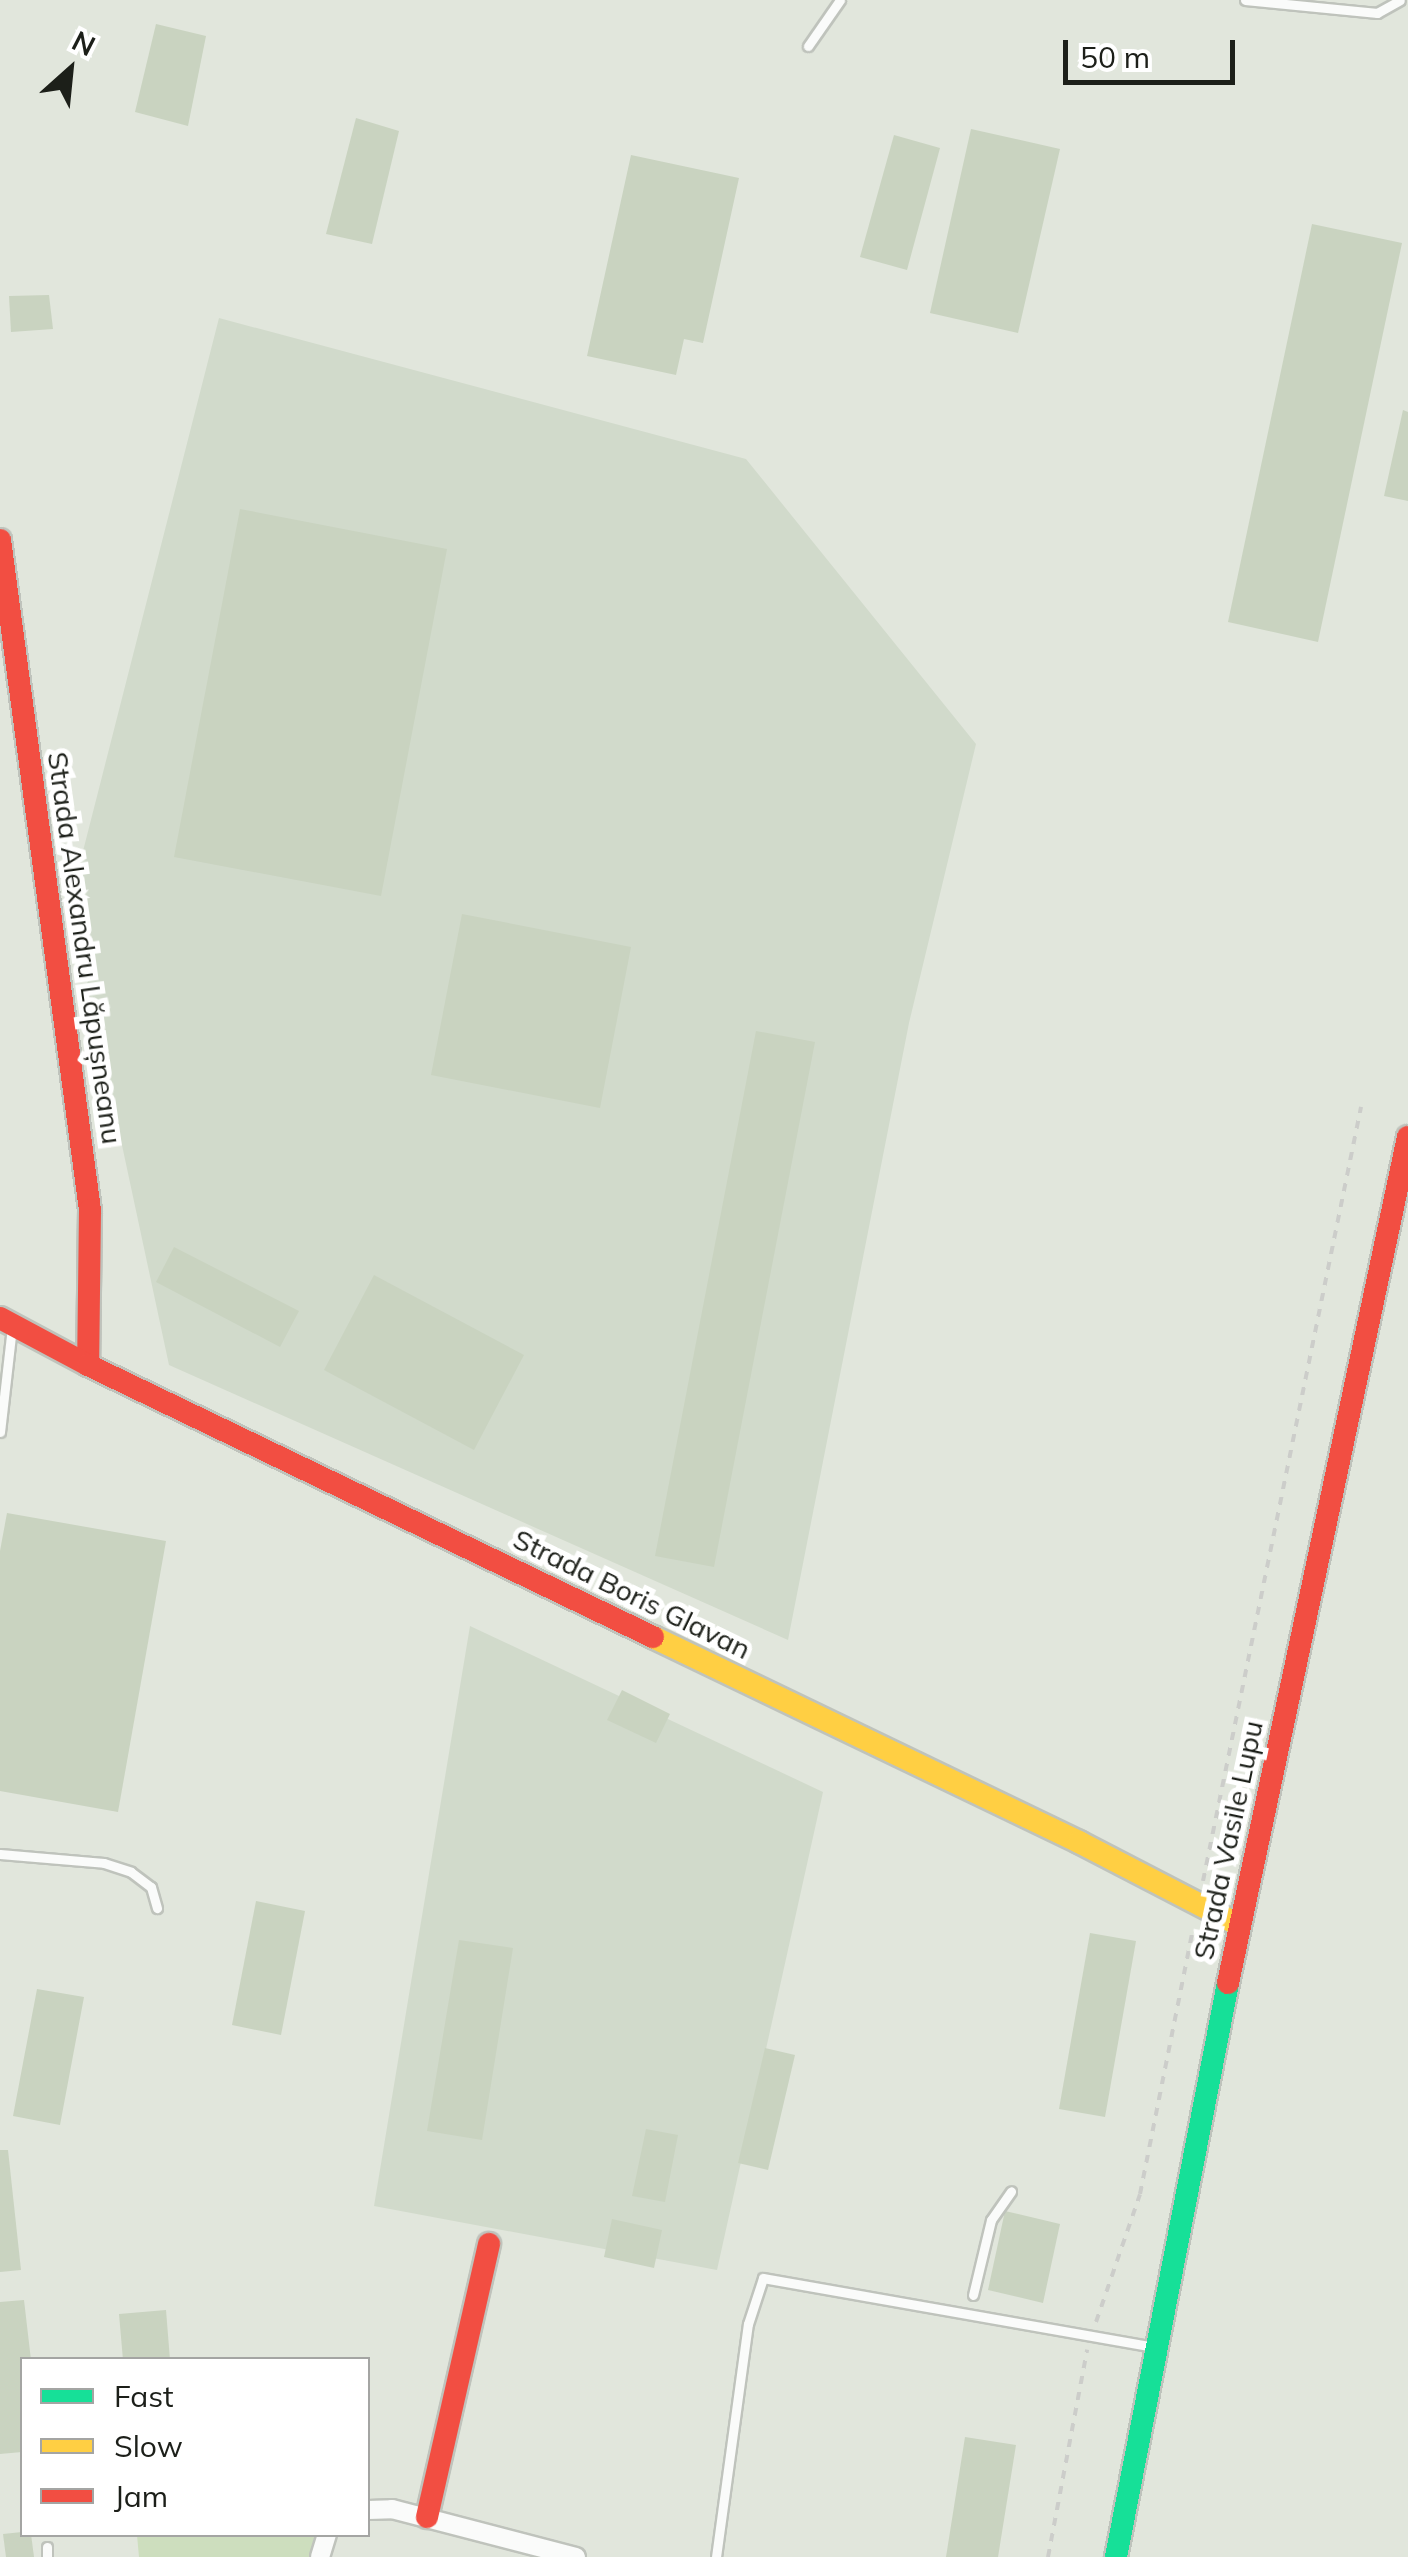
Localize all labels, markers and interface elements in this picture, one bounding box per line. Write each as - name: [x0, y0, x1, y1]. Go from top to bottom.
- north arrow: [20, 20, 120, 120]
- scale bar: [1068, 20, 1240, 82]
- text: N: [66, 22, 101, 63]
- text: 50 m: [1080, 38, 1150, 76]
- street label: Strada Alexandru Lăpușneanu: [41, 750, 129, 1146]
- street label: Strada Boris Glavan: [508, 1522, 756, 1666]
- street label: Strada Vasile Lupu: [1186, 1717, 1270, 1963]
- legend: [20, 2357, 370, 2537]
- text: Fast: [114, 2377, 174, 2415]
- text: Slow: [114, 2427, 183, 2465]
- text: Jam: [114, 2477, 168, 2515]

